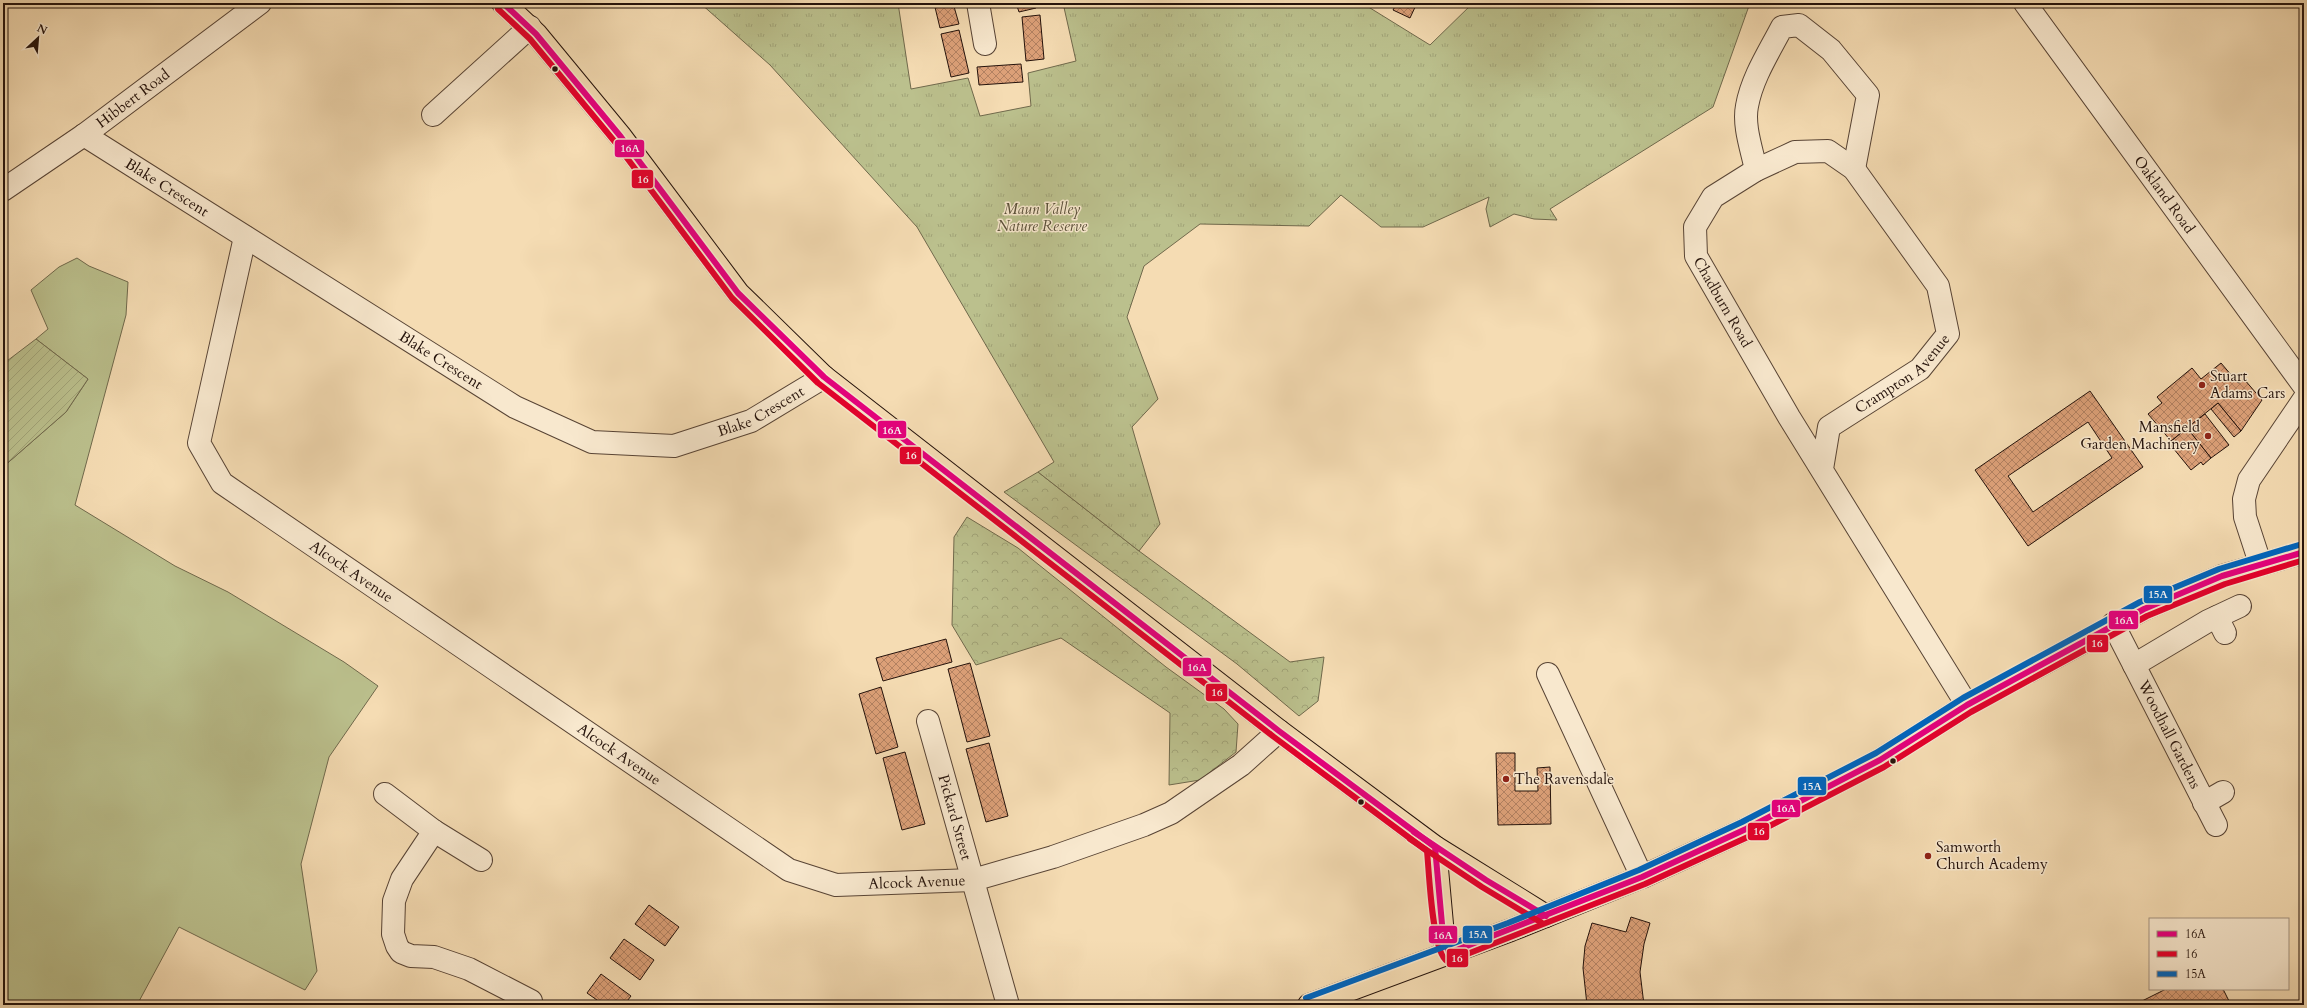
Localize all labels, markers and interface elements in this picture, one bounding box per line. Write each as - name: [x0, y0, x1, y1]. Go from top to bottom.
- north arrow: [18, 18, 58, 58]
- text: N: [35, 21, 50, 38]
- street label: Hibbert Road: [92, 64, 174, 132]
- unlabelled marker: [550, 64, 560, 74]
- line badge: 16A: [614, 139, 645, 158]
- text: 16A: [620, 141, 640, 156]
- street label: Oakland Road: [2130, 152, 2200, 237]
- street label: Blake Crescent: [121, 153, 213, 221]
- line badge: 16: [631, 169, 654, 189]
- text: 16: [637, 172, 649, 187]
- park label: Maun Valley Nature Reserve: [997, 199, 1087, 236]
- street label: Chadburn Road: [1689, 253, 1757, 351]
- street label: Blake Crescent: [395, 326, 487, 394]
- street label: Crampton Avenue: [1851, 329, 1955, 418]
- place label: Stuart Adams Cars: [2210, 366, 2285, 403]
- marker: Stuart Adams Cars: [2197, 380, 2207, 390]
- street label: Blake Crescent: [715, 381, 808, 441]
- place label: Mansfield Garden Machinery: [2080, 417, 2200, 454]
- line badge: 16A: [877, 420, 907, 439]
- text: 16A: [882, 423, 902, 438]
- marker: Mansfield Garden Machinery: [2203, 431, 2213, 441]
- line badge: 16: [899, 446, 922, 465]
- text: 16: [905, 448, 917, 463]
- street label: Alcock Avenue: [306, 536, 397, 607]
- line badge: 15A: [2143, 585, 2173, 604]
- text: 15A: [2148, 587, 2168, 602]
- line badge: 16A: [2108, 610, 2139, 630]
- text: 16A: [2114, 613, 2134, 628]
- line badge: 16: [2086, 634, 2109, 653]
- text: 16: [2091, 636, 2103, 651]
- line badge: 16A: [1182, 657, 1212, 677]
- text: 16A: [1187, 660, 1207, 675]
- street label: Woodhall Gardens: [2133, 676, 2206, 792]
- line badge: 16: [1205, 683, 1228, 702]
- text: 16: [1211, 685, 1223, 700]
- street label: Alcock Avenue: [573, 718, 665, 790]
- unlabelled marker: [1888, 756, 1898, 766]
- place label: The Ravensdale: [1514, 769, 1614, 789]
- street label: Pickard Street: [934, 772, 977, 863]
- marker: The Ravensdale: [1501, 774, 1511, 784]
- line badge: 15A: [1797, 776, 1827, 796]
- text: 15A: [1802, 779, 1822, 794]
- unlabelled marker: [1356, 797, 1366, 807]
- line badge: 16A: [1771, 799, 1801, 818]
- text: 16A: [1776, 801, 1796, 816]
- line badge: 16: [1747, 822, 1770, 841]
- text: 16: [1753, 824, 1765, 839]
- place label: Samworth Church Academy: [1936, 837, 2048, 874]
- marker: Samworth Church Academy: [1923, 851, 1933, 861]
- street label: Alcock Avenue: [868, 870, 966, 894]
- legend: [2149, 918, 2289, 990]
- line badge: 16A: [1428, 925, 1458, 944]
- line badge: 15A: [1462, 925, 1493, 944]
- text: 16A: [2185, 926, 2206, 942]
- text: 15A: [1468, 927, 1488, 942]
- text: 16A: [1433, 928, 1453, 943]
- text: 16: [2185, 946, 2197, 962]
- line badge: 16: [1446, 948, 1469, 968]
- text: 16: [1451, 951, 1463, 966]
- text: 15A: [2185, 966, 2206, 982]

